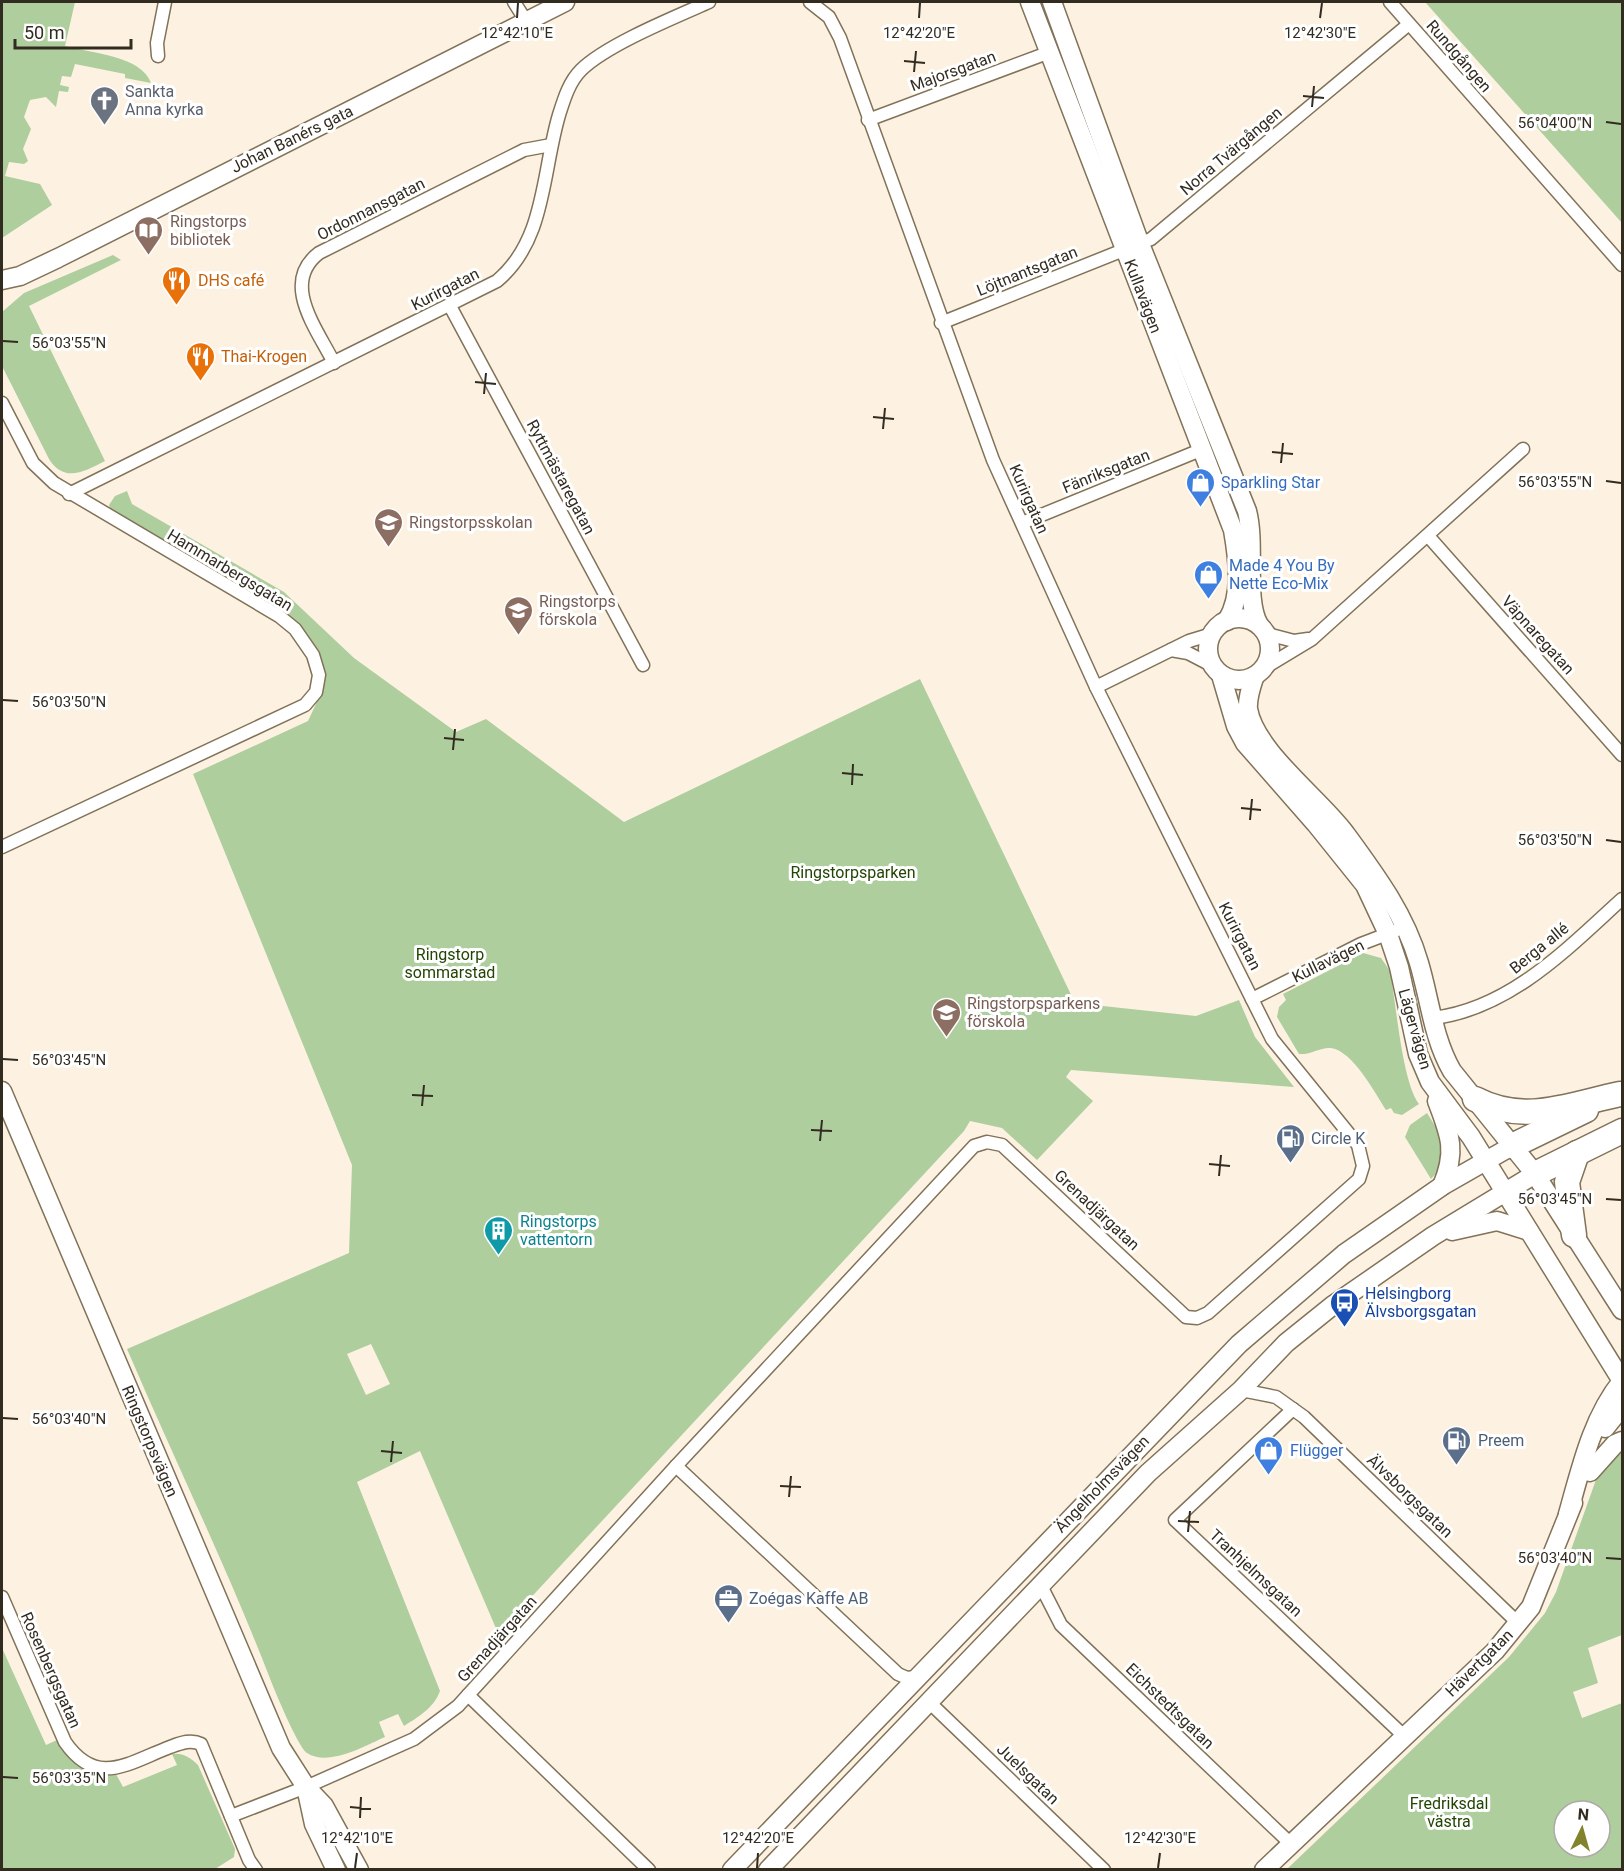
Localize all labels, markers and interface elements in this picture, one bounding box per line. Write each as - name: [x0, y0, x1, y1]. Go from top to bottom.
- scale bar: [15, 12, 130, 50]
- street label: Rundgången: [1423, 16, 1495, 96]
- text: 50 m: [24, 22, 64, 43]
- text: 12°42'10"E: [481, 24, 554, 42]
- text: 12°42'20"E: [883, 24, 956, 42]
- text: 12°42'30"E: [1284, 24, 1357, 42]
- street label: Majorsgatan: [908, 47, 998, 95]
- place label: Sankta Anna kyrka: [125, 82, 204, 119]
- church icon: Sankta Anna kyrka: [88, 84, 120, 126]
- street label: Johan Banérs gata: [228, 101, 356, 177]
- street label: Norra Tvärgången: [1176, 103, 1286, 199]
- text: 56°04'00"N: [1518, 114, 1592, 132]
- street label: Ordonnansgatan: [314, 174, 428, 244]
- place label: Ringstorps bibliotek: [170, 212, 247, 249]
- library icon: Ringstorps bibliotek: [133, 214, 165, 256]
- street label: Löjtnantsgatan: [974, 242, 1080, 300]
- street label: Kullavägen: [1120, 256, 1166, 336]
- restaurant icon: DHS café: [161, 264, 193, 306]
- street label: Kurirgatan: [408, 264, 482, 314]
- place label: DHS café: [198, 271, 264, 290]
- text: 56°03'55"N: [32, 334, 106, 352]
- restaurant icon: Thai-Krogen: [184, 340, 216, 382]
- place label: Thai-Krogen: [221, 347, 307, 366]
- street label: Ryttmästaregatan: [523, 416, 599, 538]
- street label: Fänriksgatan: [1060, 445, 1152, 497]
- street label: Kurirgatan: [1005, 461, 1053, 537]
- shop icon: Sparkling Star: [1184, 466, 1216, 508]
- place label: Sparkling Star: [1221, 473, 1321, 492]
- text: 56°03'55"N: [1518, 473, 1592, 491]
- school or university icon: Ringstorpsskolan: [372, 506, 404, 548]
- place label: Ringstorpsskolan: [409, 513, 533, 532]
- street label: Hammarbergsgatan: [164, 525, 296, 615]
- place label: Made 4 You By Nette Eco-Mix: [1229, 556, 1335, 593]
- shop icon: Made 4 You By Nette Eco-Mix: [1192, 558, 1224, 600]
- place label: Ringstorps förskola: [539, 592, 616, 629]
- street label: Väpnaregatan: [1498, 592, 1578, 678]
- school or university icon: Ringstorps förskola: [502, 594, 534, 636]
- text: 56°03'50"N: [32, 693, 106, 711]
- text: 56°03'50"N: [1518, 831, 1592, 849]
- park label: Ringstorpsparken: [790, 863, 916, 882]
- street label: Kurirgatan: [1215, 899, 1265, 973]
- street label: Berga allé: [1506, 918, 1572, 978]
- street label: Kullavägen: [1289, 935, 1367, 987]
- park label: Ringstorp sommarstad: [405, 945, 495, 982]
- street label: Lägervägen: [1394, 986, 1436, 1072]
- place label: Ringstorpsparkens förskola: [967, 994, 1100, 1031]
- school or university icon: Ringstorpsparkens förskola: [930, 996, 962, 1038]
- text: 56°03'45"N: [32, 1051, 106, 1069]
- fuel station icon: Circle K: [1274, 1122, 1306, 1164]
- place label: Circle K: [1311, 1129, 1366, 1148]
- street label: Grenadjärgatan: [1050, 1166, 1144, 1254]
- text: 56°03'45"N: [1518, 1190, 1592, 1208]
- place label: Ringstorps vattentorn: [520, 1212, 597, 1249]
- building icon: Ringstorps vattentorn: [483, 1214, 515, 1256]
- place label: Helsingborg Älvsborgsgatan: [1365, 1284, 1476, 1321]
- bus stop icon: Helsingborg Älvsborgsgatan: [1328, 1286, 1360, 1328]
- street label: Ringstorpsvägen: [118, 1382, 182, 1500]
- text: 56°03'40"N: [32, 1410, 106, 1428]
- fuel station icon: Preem: [1441, 1424, 1473, 1466]
- place label: Preem: [1478, 1431, 1524, 1450]
- street label: Ängelholmsvägen: [1051, 1432, 1153, 1536]
- shop icon: Flügger: [1253, 1434, 1285, 1476]
- place label: Flügger: [1290, 1441, 1344, 1460]
- street label: Älvsborgsgatan: [1363, 1450, 1457, 1542]
- street label: Tranhjelmsgatan: [1206, 1525, 1306, 1621]
- text: 56°03'40"N: [1518, 1549, 1592, 1567]
- office icon: Zoégas Kaffe AB: [712, 1582, 744, 1624]
- place label: Zoégas Kaffe AB: [749, 1589, 869, 1608]
- street label: Grenadjärgatan: [453, 1592, 541, 1686]
- street label: Rosenbergsgatan: [17, 1609, 85, 1731]
- street label: Hävertgatan: [1441, 1625, 1517, 1701]
- street label: Eichstedtsgatan: [1122, 1659, 1218, 1753]
- street label: Juelsgatan: [993, 1740, 1063, 1808]
- text: 56°03'35"N: [32, 1769, 106, 1787]
- park label: Fredriksdal västra: [1410, 1794, 1488, 1831]
- north arrow: [1552, 1799, 1612, 1859]
- text: N: [1577, 1805, 1590, 1825]
- text: 12°42'10"E: [321, 1829, 394, 1847]
- text: 12°42'20"E: [722, 1829, 795, 1847]
- text: 12°42'30"E: [1124, 1829, 1197, 1847]

